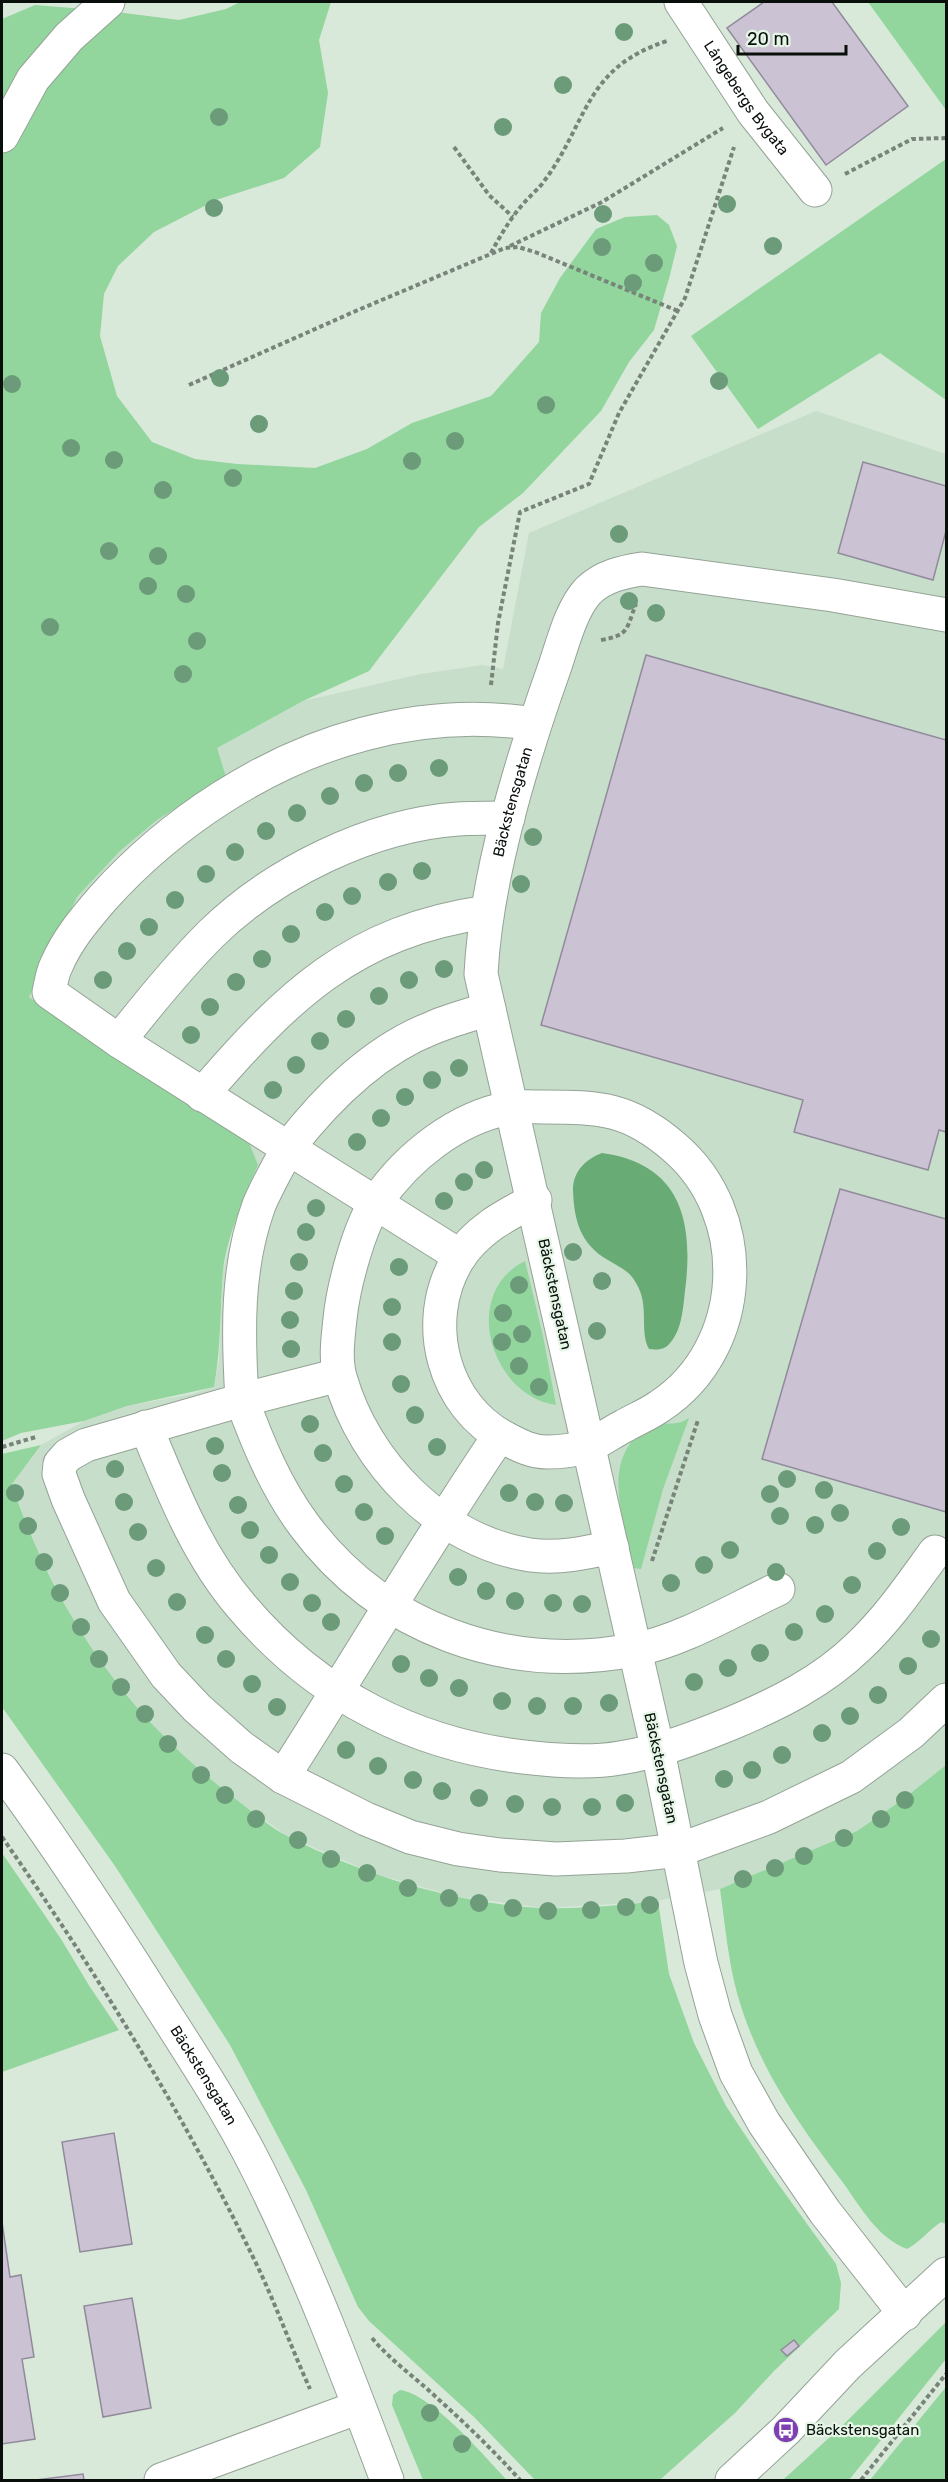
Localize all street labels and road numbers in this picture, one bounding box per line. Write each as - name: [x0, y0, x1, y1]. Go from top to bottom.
- street label: Långebergs Bygata: [700, 37, 793, 159]
- street label: Bäckstensgatan: [489, 745, 536, 859]
- street label: Bäckstensgatan: [534, 1237, 576, 1351]
- street label: Bäckstensgatan: [640, 1711, 682, 1825]
- street label: Bäckstensgatan: [166, 2022, 241, 2128]

